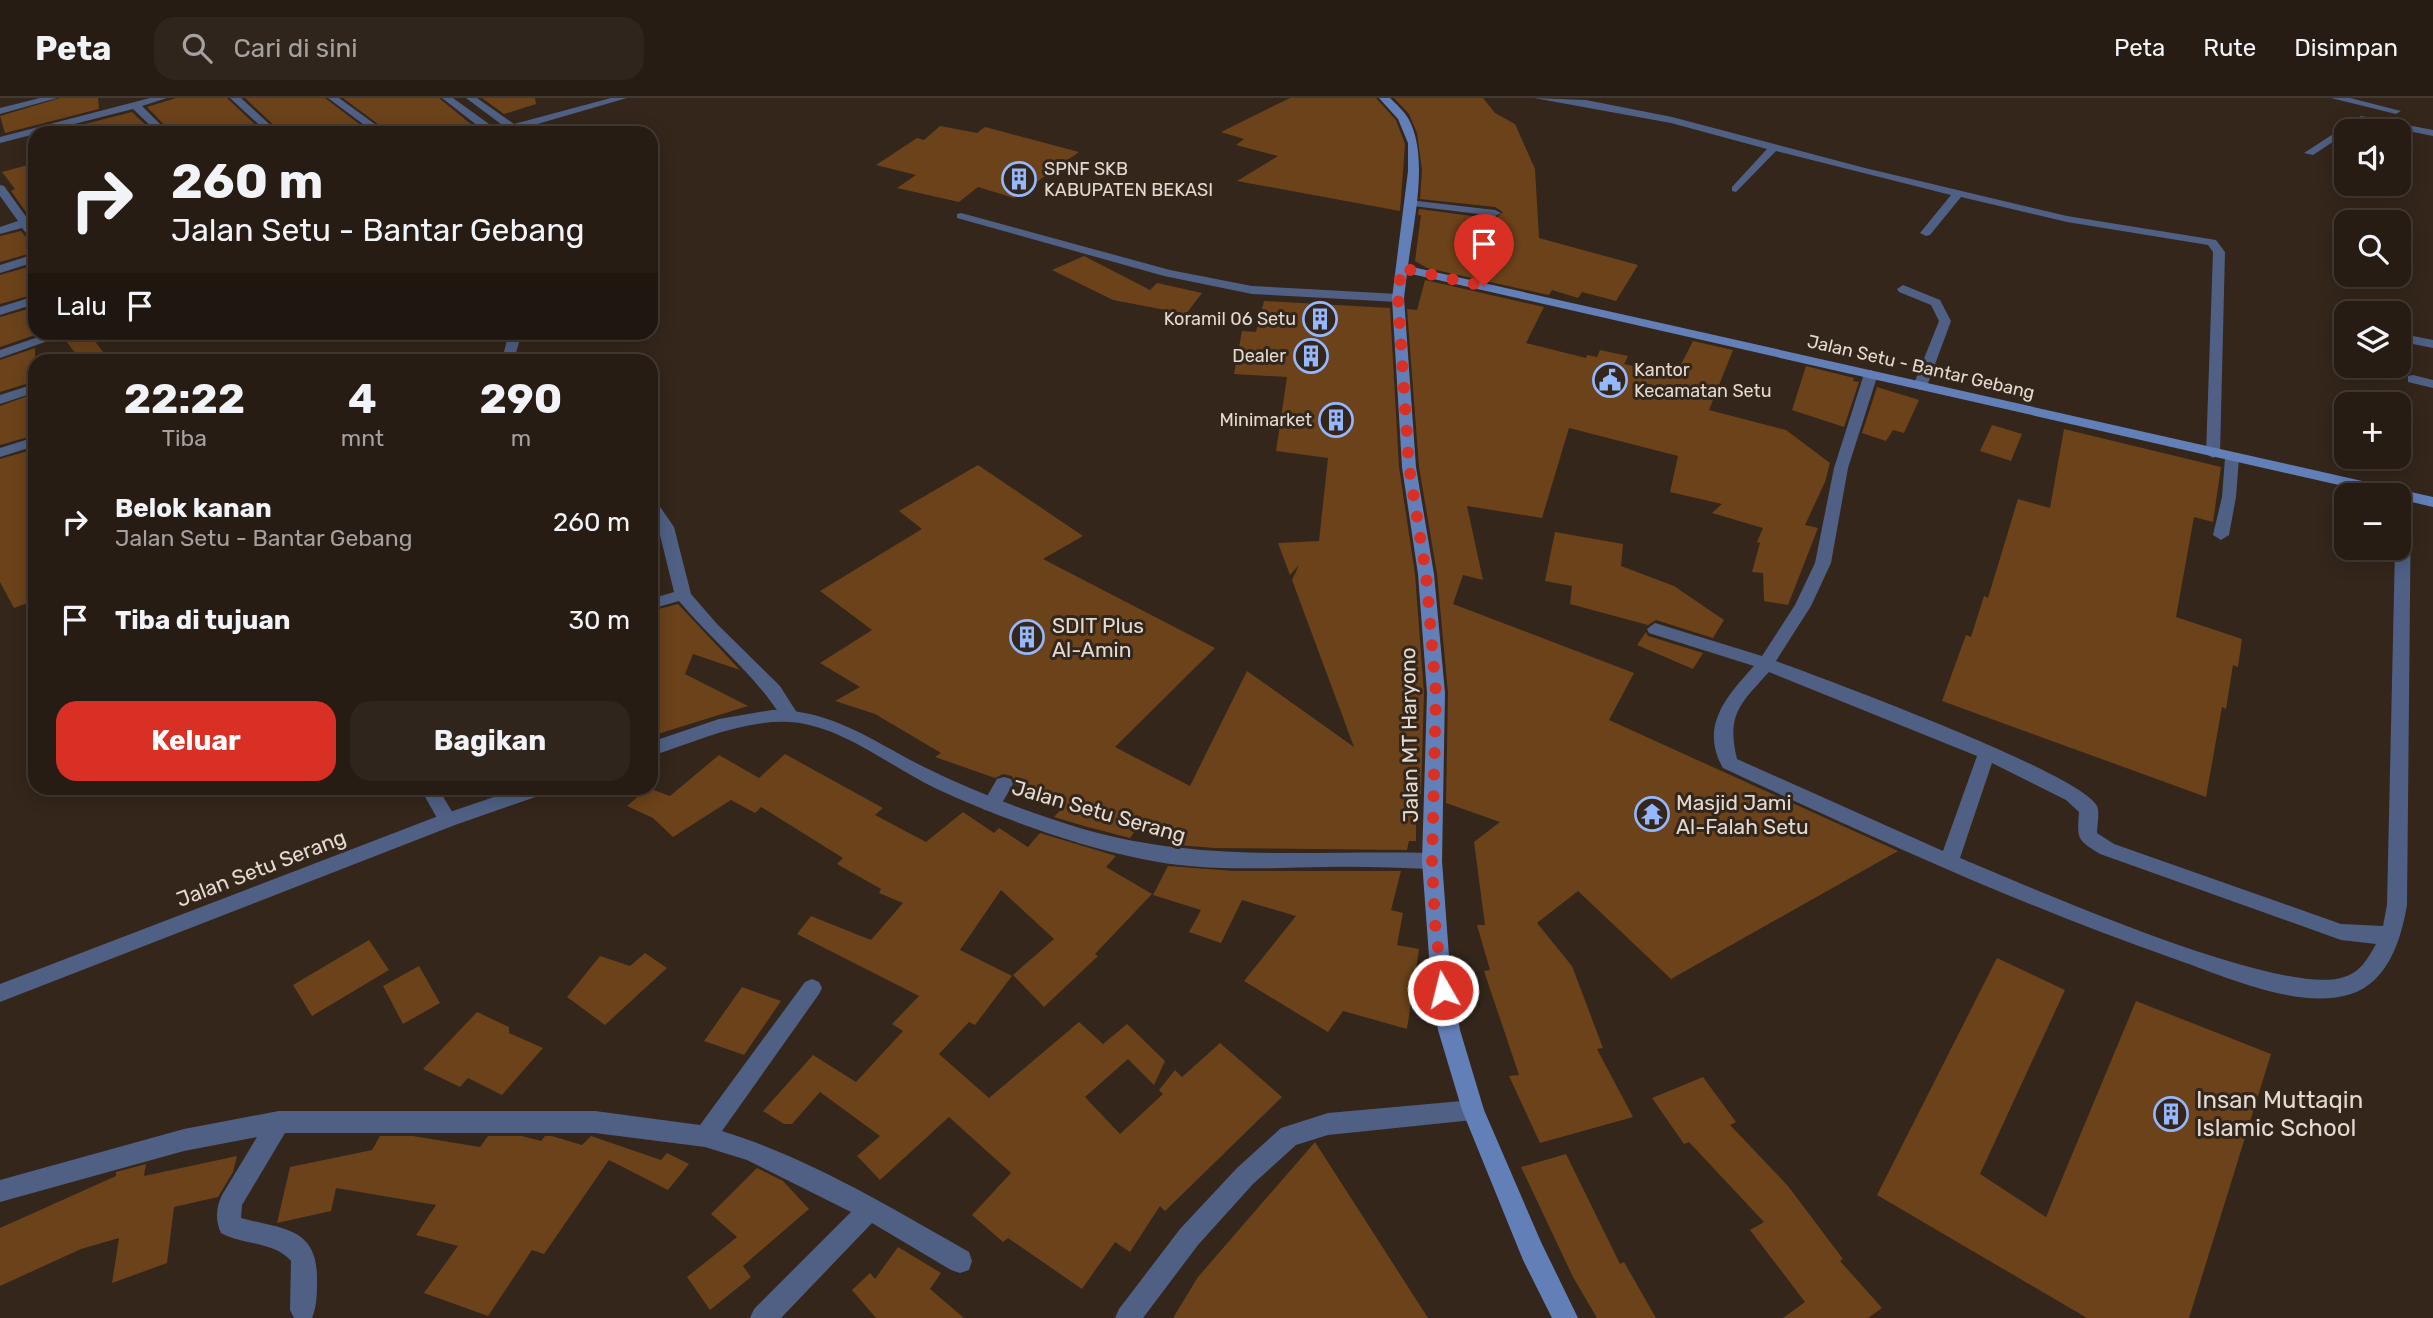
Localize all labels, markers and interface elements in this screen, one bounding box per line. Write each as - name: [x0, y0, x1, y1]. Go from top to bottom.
- search box: [154, 17, 644, 80]
- text: Peta: [35, 29, 112, 68]
- icon: search: [178, 29, 216, 67]
- text: Cari di sini: [234, 33, 357, 64]
- text: Peta: [2114, 34, 2165, 62]
- text: Rute: [2203, 34, 2256, 62]
- text: Disimpan: [2294, 34, 2398, 62]
- map controls: [2334, 119, 2411, 560]
- button: sound: [2334, 119, 2411, 196]
- text: 260 m: [171, 152, 323, 210]
- icon: right: [56, 154, 147, 245]
- place label: SPNF SKB KABUPATEN BEKASI: [1044, 158, 1213, 201]
- building icon: SPNF SKB KABUPATEN BEKASI: [1000, 160, 1038, 198]
- button: search: [2334, 210, 2411, 287]
- text: Jalan Setu - Bantar Gebang: [171, 211, 585, 249]
- pin: [1454, 214, 1514, 286]
- icon: arrive: [1465, 225, 1503, 263]
- icon: arrive: [121, 287, 159, 325]
- text: Lalu: [56, 291, 107, 322]
- building icon: Koramil 06 Setu: [1301, 300, 1339, 338]
- button: layers: [2334, 301, 2411, 378]
- place label: Koramil 06 Setu: [1164, 308, 1296, 330]
- street label: Jalan Setu - Bantar Gebang: [1805, 330, 2037, 404]
- building icon: Dealer: [1292, 337, 1330, 375]
- place label: Dealer: [1232, 345, 1286, 367]
- place label: Kantor Kecamatan Setu: [1634, 359, 1771, 402]
- public building icon: Kantor Kecamatan Setu: [1591, 361, 1629, 399]
- text: 22:22: [124, 374, 245, 424]
- text: 4: [348, 374, 377, 424]
- text: 290: [480, 374, 562, 424]
- button: +: [2334, 392, 2411, 469]
- building icon: Minimarket: [1317, 401, 1355, 439]
- place label: Minimarket: [1219, 409, 1312, 431]
- text: Tiba: [162, 424, 207, 452]
- text: mnt: [341, 424, 384, 452]
- text: m: [511, 424, 531, 452]
- button: −: [2334, 483, 2411, 560]
- text: Belok kanan: [115, 493, 272, 524]
- icon: right: [56, 503, 94, 541]
- text: 260 m: [553, 507, 630, 538]
- text: Jalan Setu - Bantar Gebang: [115, 524, 412, 552]
- icon: arrive: [56, 601, 94, 639]
- text: Tiba di tujuan: [115, 605, 290, 636]
- text: 30 m: [568, 605, 630, 636]
- place label: SDIT Plus Al-Amin: [1052, 613, 1144, 662]
- building icon: SDIT Plus Al-Amin: [1008, 618, 1046, 656]
- street label: Jalan MT Haryono: [1395, 647, 1423, 823]
- button: Keluar: [56, 701, 336, 781]
- button: Bagikan: [350, 701, 630, 781]
- street label: Jalan Setu Serang: [1009, 774, 1189, 848]
- place label: Masjid Jami Al-Falah Setu: [1676, 790, 1809, 839]
- temple icon: Masjid Jami Al-Falah Setu: [1633, 795, 1671, 833]
- street label: Jalan Setu Serang: [173, 824, 349, 912]
- position arrow: [1406, 953, 1480, 1027]
- place label: Insan Muttaqin Islamic School: [2196, 1086, 2363, 1142]
- building icon: Insan Muttaqin Islamic School: [2152, 1095, 2190, 1133]

